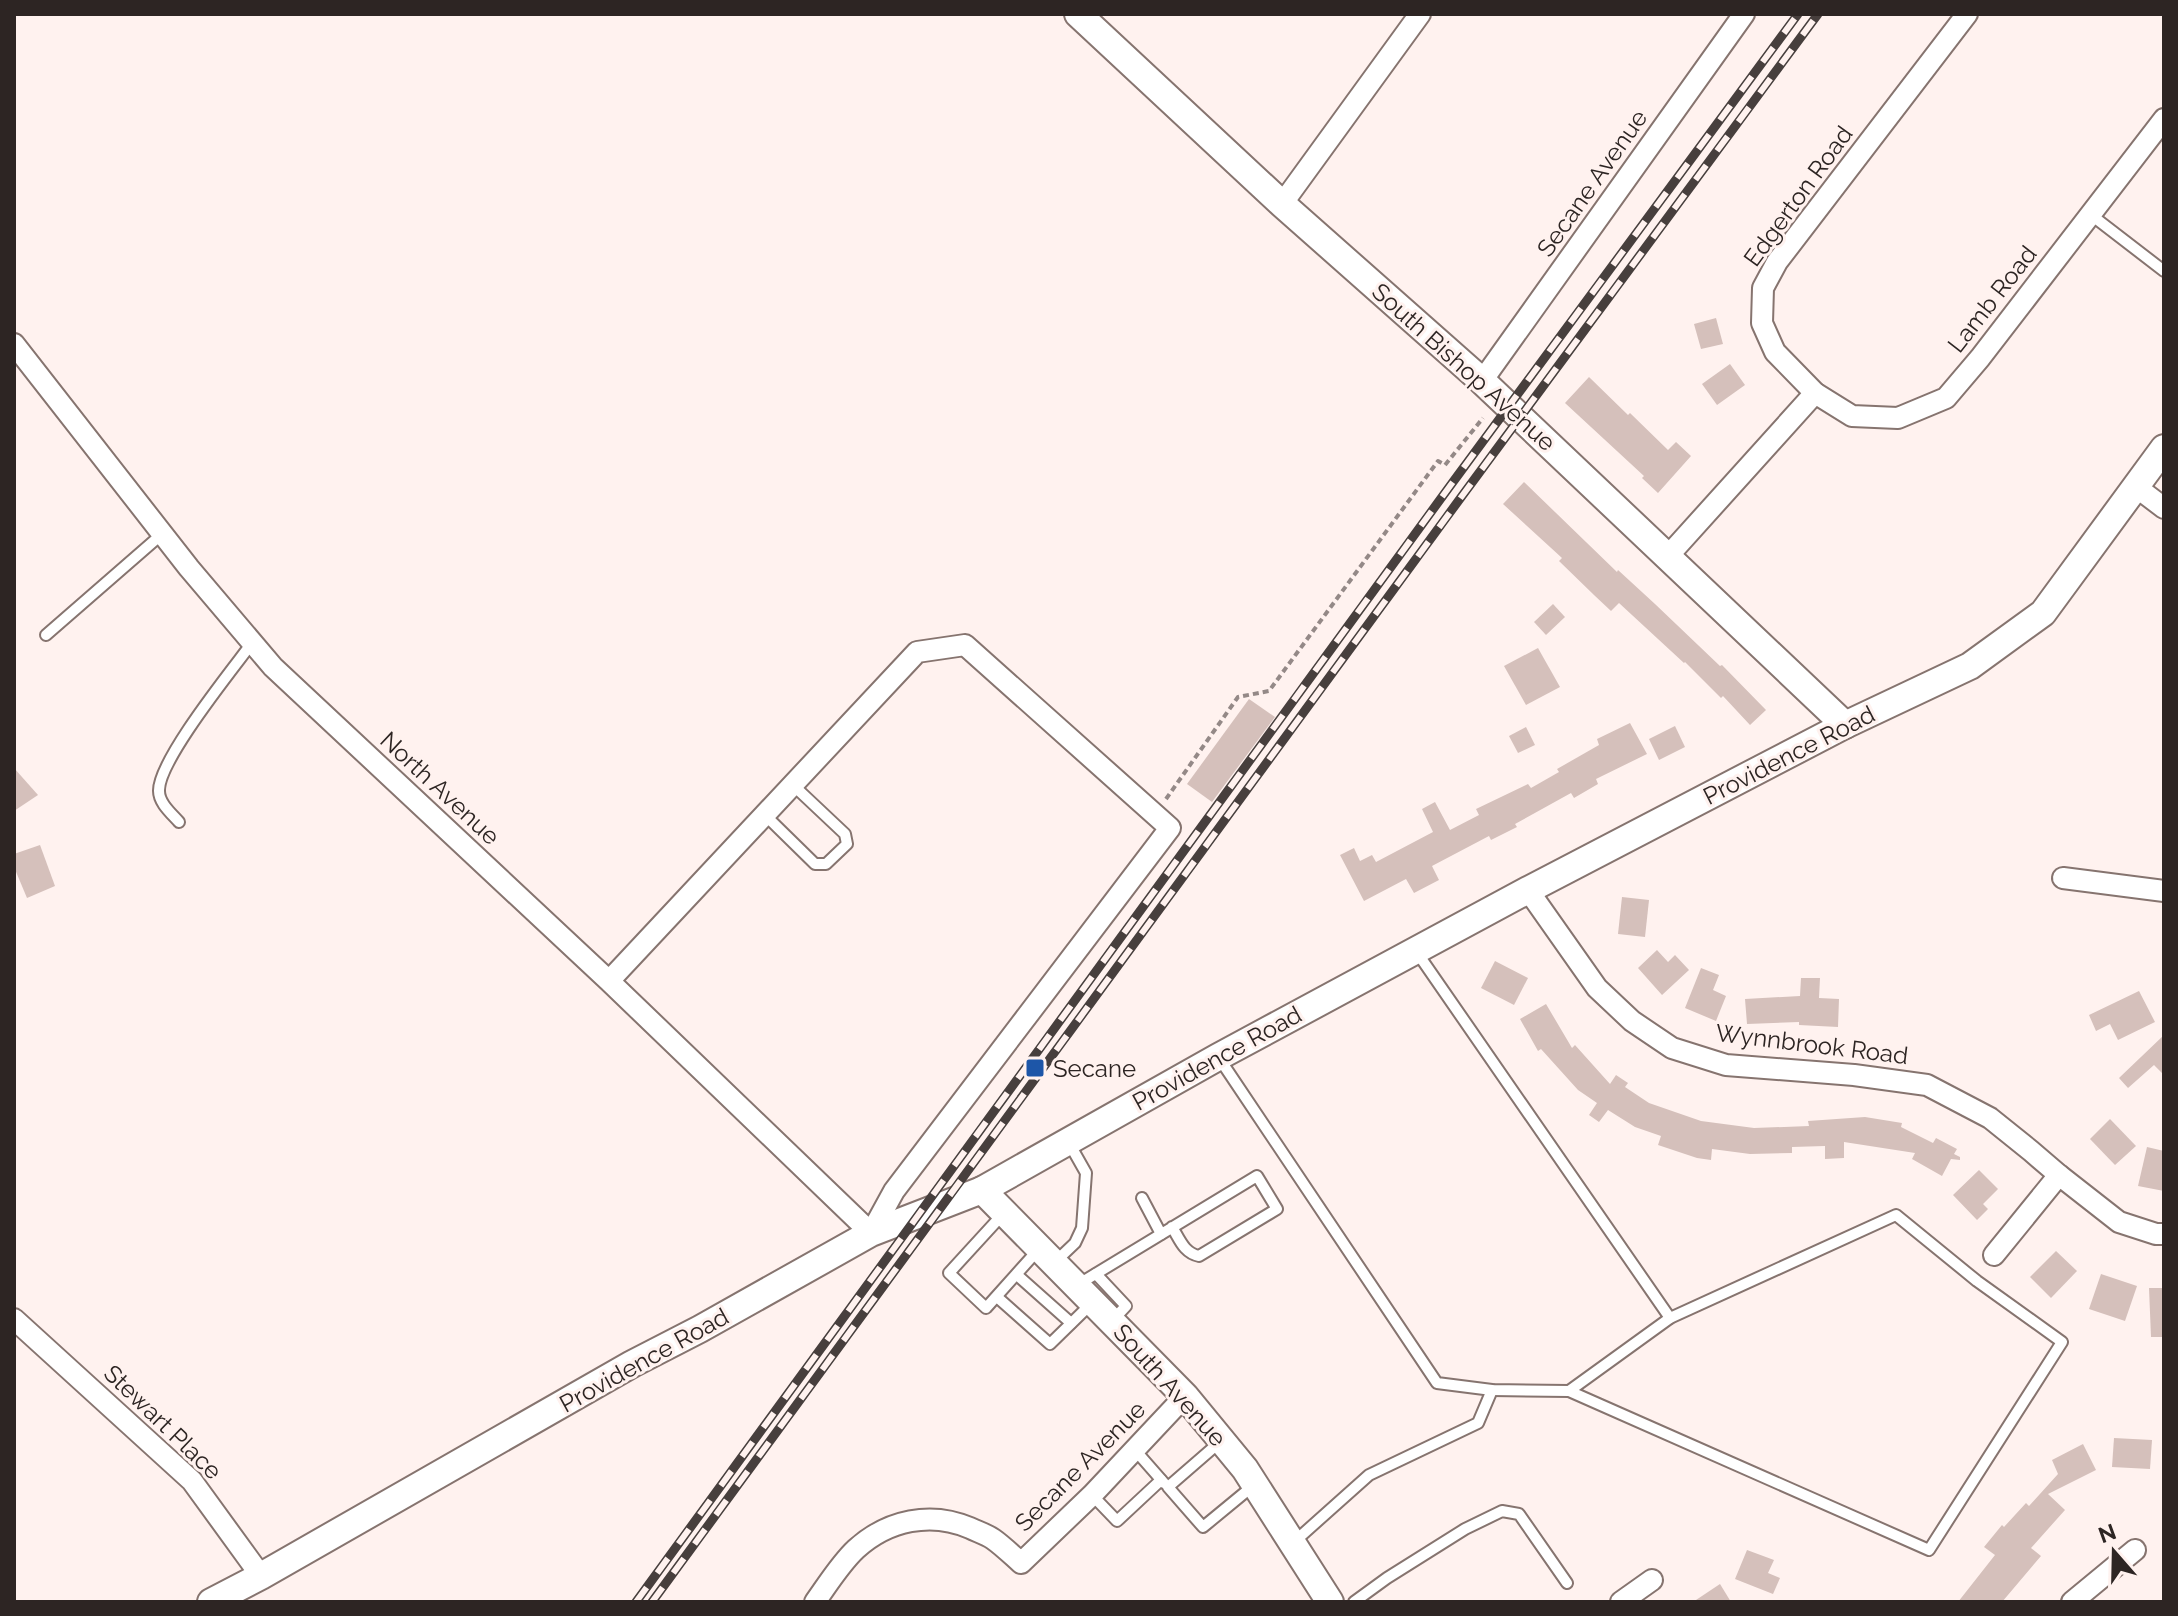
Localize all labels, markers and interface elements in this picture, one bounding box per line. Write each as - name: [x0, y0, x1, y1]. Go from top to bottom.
- street label: Secane Avenue: [1531, 104, 1653, 262]
- street label: Edgerton Road: [1737, 120, 1859, 272]
- street label: Lamb Road: [1941, 240, 2043, 358]
- street label: South Bishop Avenue: [1366, 277, 1562, 457]
- street label: Providence Road: [1698, 699, 1880, 811]
- street label: North Avenue: [374, 725, 506, 851]
- street label: Providence Road: [1127, 1000, 1307, 1116]
- street label: Wynnbrook Road: [1714, 1018, 1910, 1070]
- place label: Secane: [1053, 1054, 1136, 1083]
- marker: Secane: [1024, 1057, 1046, 1079]
- street label: Providence Road: [554, 1302, 734, 1418]
- street label: South Avenue: [1107, 1318, 1233, 1452]
- street label: Stewart Place: [98, 1359, 228, 1485]
- street label: Secane Avenue: [1009, 1395, 1151, 1537]
- north arrow: [2074, 1512, 2154, 1592]
- text: N: [2095, 1518, 2119, 1548]

